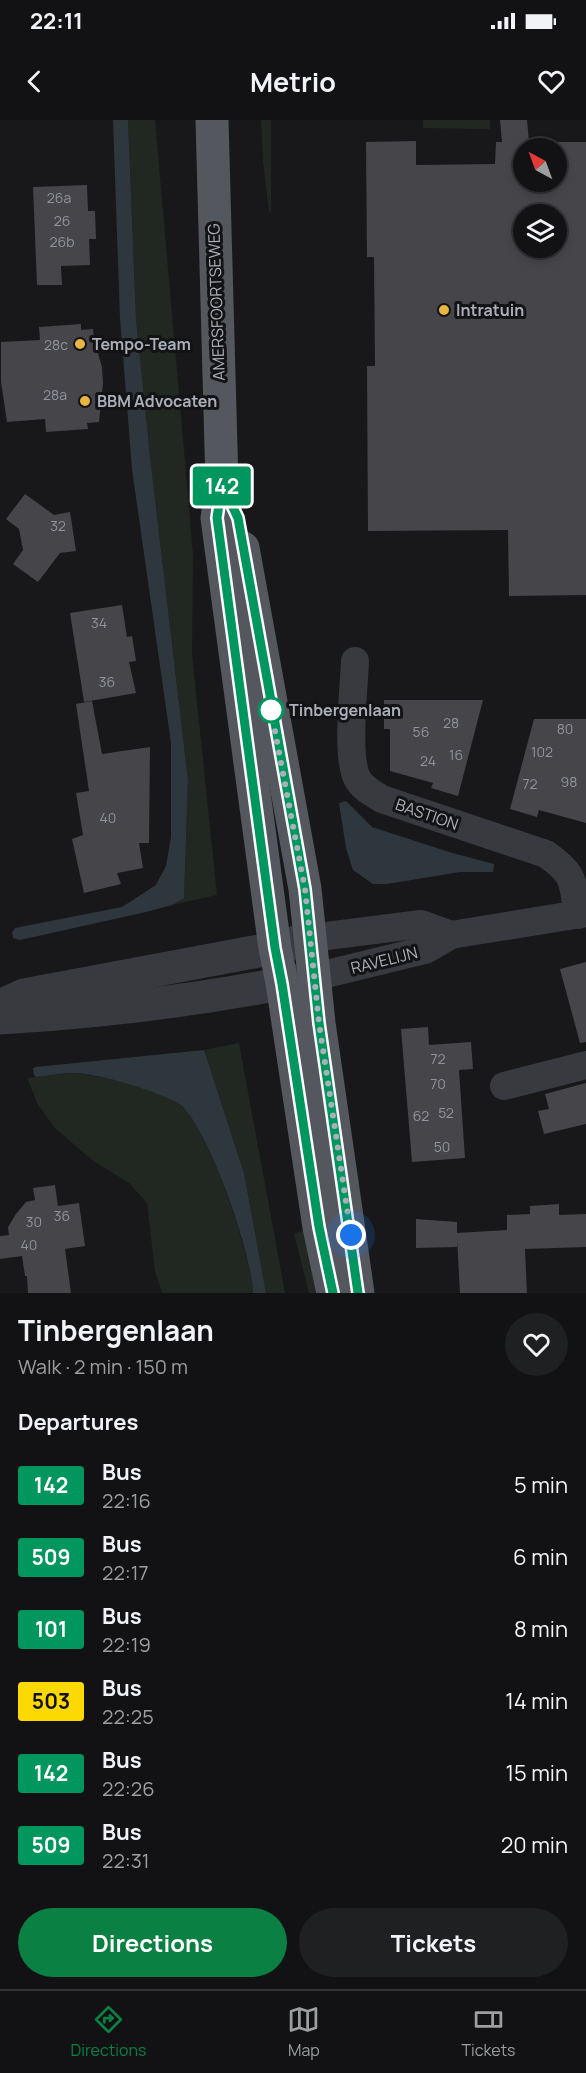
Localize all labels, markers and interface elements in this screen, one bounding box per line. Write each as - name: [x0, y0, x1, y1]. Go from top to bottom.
- text: 22:11: [30, 6, 83, 36]
- text: Metrio: [250, 63, 336, 100]
- icon: back: [18, 65, 51, 98]
- icon: heart: [535, 65, 568, 98]
- north arrow: [513, 138, 567, 192]
- map controls: [513, 138, 567, 258]
- house number: 26a: [47, 188, 71, 207]
- button: layers: [513, 204, 567, 258]
- house number: 26: [54, 211, 70, 230]
- street label: AMERSFOORTSEWEG: [202, 223, 230, 381]
- house number: 26b: [50, 232, 74, 251]
- place label: Intratuin: [456, 299, 524, 321]
- marker: Intratuin: [437, 303, 451, 317]
- place label: Tempo-Team: [92, 333, 191, 355]
- house number: 28c: [44, 335, 68, 354]
- marker: Tempo-Team: [73, 337, 87, 351]
- house number: 28a: [43, 385, 67, 404]
- place label: BBM Advocaten: [97, 390, 217, 412]
- marker: BBM Advocaten: [78, 394, 92, 408]
- line badge: 142: [188, 466, 256, 506]
- text: 142: [205, 472, 239, 500]
- house number: 32: [50, 516, 66, 535]
- house number: 34: [91, 613, 107, 632]
- house number: 36: [99, 672, 115, 691]
- marker: Tinbergenlaan: [258, 697, 284, 723]
- place label: Tinbergenlaan: [289, 699, 401, 721]
- house number: 28: [443, 713, 459, 732]
- house number: 80: [557, 719, 573, 738]
- house number: 56: [413, 722, 429, 741]
- house number: 102: [531, 742, 553, 761]
- house number: 16: [449, 745, 463, 764]
- house number: 24: [420, 751, 436, 770]
- house number: 98: [561, 772, 577, 791]
- house number: 72: [522, 774, 538, 793]
- street label: BASTION: [393, 793, 461, 835]
- house number: 40: [100, 808, 116, 827]
- street label: RAVELIJN: [348, 941, 420, 979]
- house number: 72: [430, 1049, 446, 1068]
- house number: 70: [430, 1074, 446, 1093]
- house number: 52: [438, 1103, 454, 1122]
- house number: 62: [413, 1106, 429, 1125]
- house number: 50: [434, 1137, 450, 1156]
- house number: 36: [54, 1206, 70, 1225]
- house number: 30: [26, 1212, 42, 1231]
- your location: [336, 1220, 366, 1250]
- house number: 40: [21, 1235, 37, 1254]
- text: Tinbergenlaan: [18, 1311, 214, 1349]
- button: heart: [505, 1313, 568, 1376]
- text: Walk · 2 min · 150 m: [18, 1353, 188, 1380]
- text: Departures: [18, 1407, 138, 1437]
- text: Bus: [102, 1457, 142, 1487]
- text: 5 min: [514, 1470, 568, 1500]
- text: 142: [34, 1471, 68, 1499]
- text: 22:16: [102, 1487, 151, 1514]
- text: Bus: [102, 1529, 142, 1559]
- text: 6 min: [513, 1542, 568, 1572]
- text: 509: [31, 1543, 71, 1571]
- text: 22:17: [102, 1559, 149, 1586]
- text: Bus: [102, 1601, 142, 1631]
- text: 8 min: [514, 1614, 568, 1644]
- text: 101: [35, 1615, 67, 1643]
- text: 22:19: [102, 1631, 151, 1658]
- text: Bus: [102, 1673, 142, 1703]
- text: 14 min: [505, 1686, 568, 1716]
- text: 503: [32, 1687, 70, 1715]
- text: 22:25: [102, 1703, 154, 1730]
- text: Bus: [102, 1745, 142, 1775]
- text: 15 min: [505, 1758, 568, 1788]
- text: 142: [34, 1759, 68, 1787]
- text: 22:26: [102, 1775, 155, 1802]
- text: Bus: [102, 1817, 142, 1847]
- text: 20 min: [501, 1830, 568, 1860]
- text: 509: [31, 1831, 71, 1859]
- text: 22:31: [102, 1847, 150, 1874]
- button: Directions: [18, 1908, 287, 1977]
- button: Tickets: [299, 1908, 568, 1977]
- tab: Directions: [71, 2003, 146, 2061]
- tab: Map: [287, 2003, 320, 2061]
- tab: Tickets: [461, 2003, 515, 2061]

